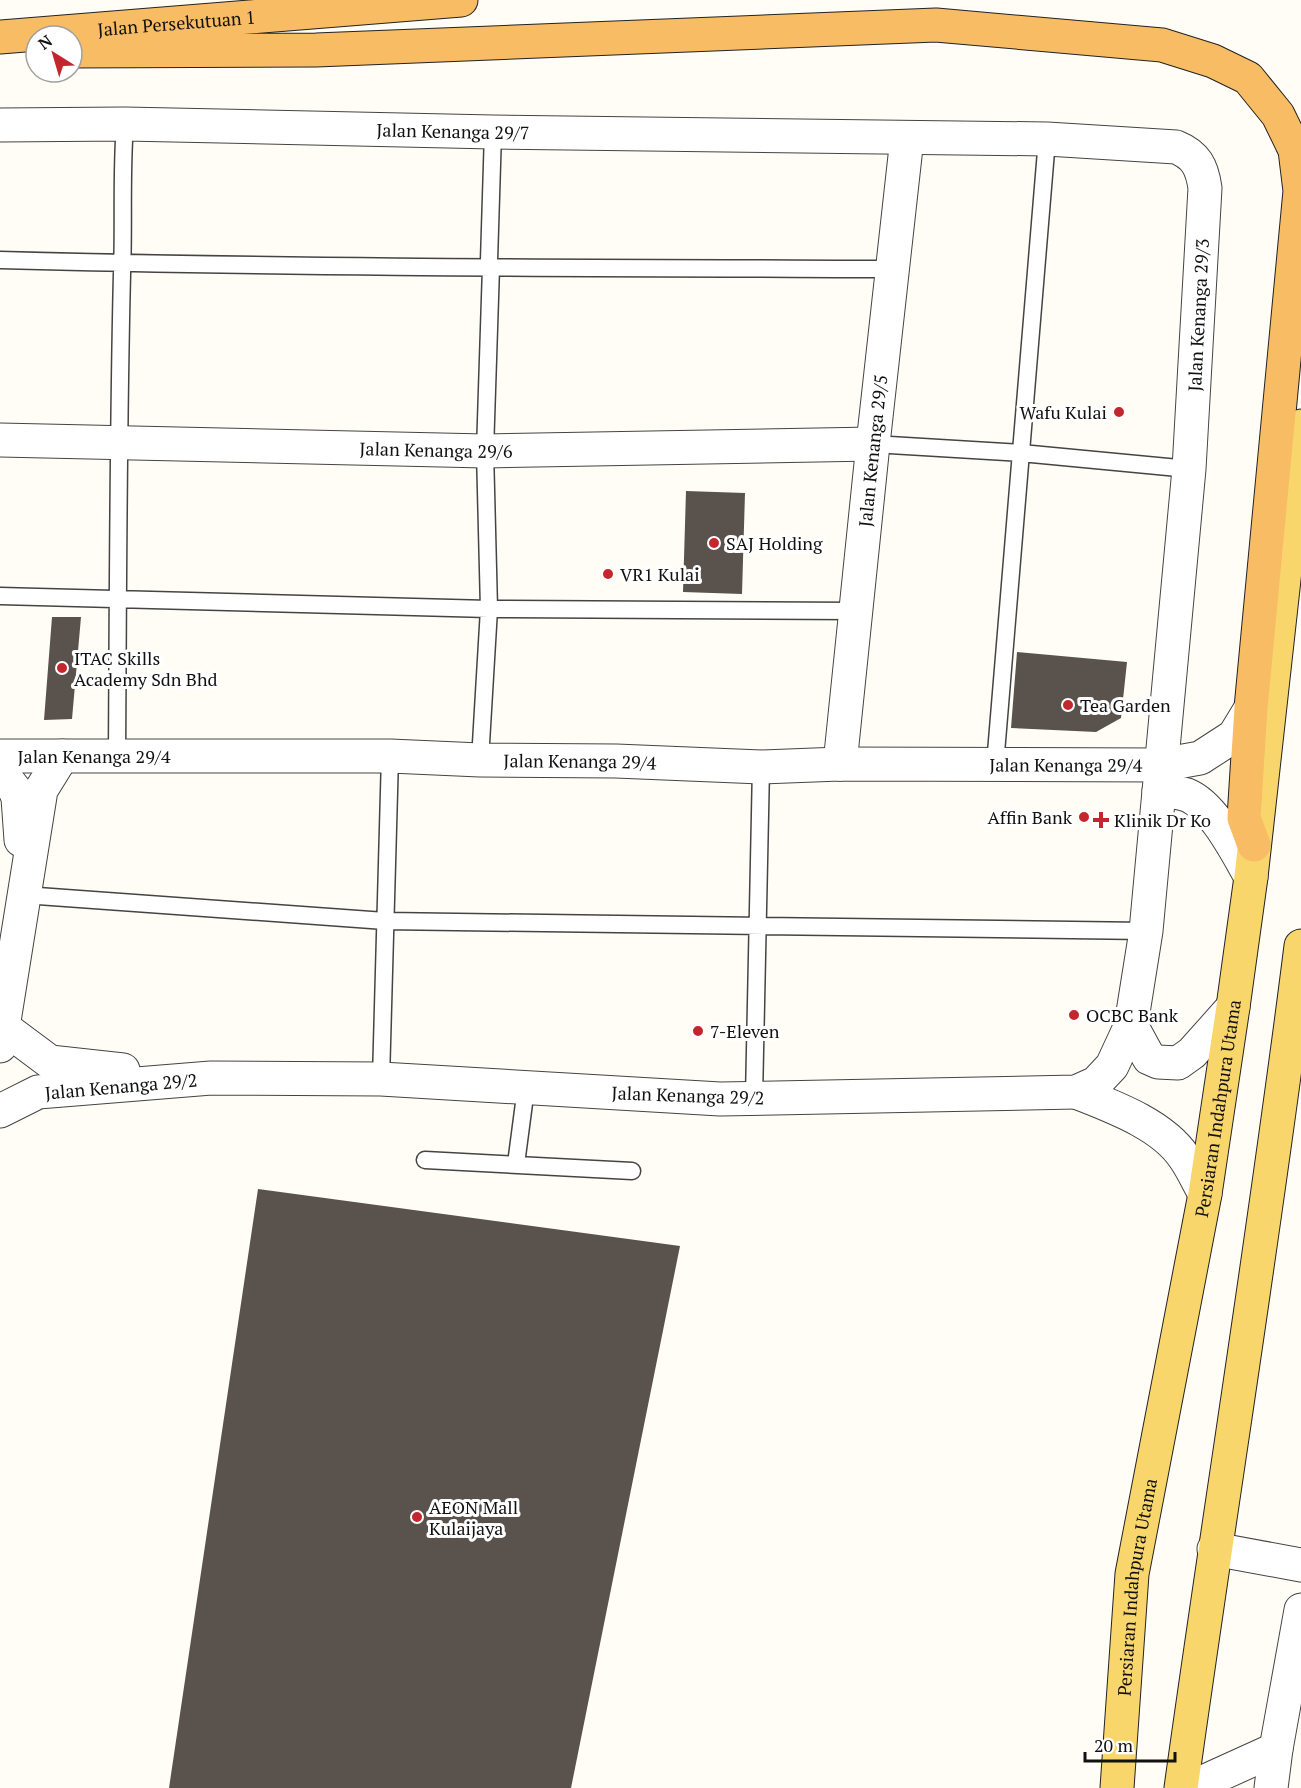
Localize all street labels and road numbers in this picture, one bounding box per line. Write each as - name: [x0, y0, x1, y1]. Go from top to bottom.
- street label: Jalan Persekutuan 1: [97, 5, 256, 41]
- street label: Jalan Kenanga 29/7: [376, 117, 530, 144]
- street label: Jalan Kenanga 29/3: [1182, 238, 1214, 392]
- street label: Jalan Kenanga 29/5: [853, 373, 893, 528]
- street label: Jalan Kenanga 29/6: [359, 436, 513, 463]
- street label: Jalan Kenanga 29/4: [17, 744, 171, 768]
- street label: Jalan Kenanga 29/4: [503, 748, 657, 775]
- street label: Jalan Kenanga 29/4: [989, 752, 1143, 777]
- street label: Persiaran Indahpura Utama: [1189, 998, 1246, 1219]
- street label: Jalan Kenanga 29/2: [44, 1067, 198, 1105]
- street label: Jalan Kenanga 29/2: [611, 1080, 765, 1110]
- street label: Persiaran Indahpura Utama: [1111, 1476, 1162, 1697]

